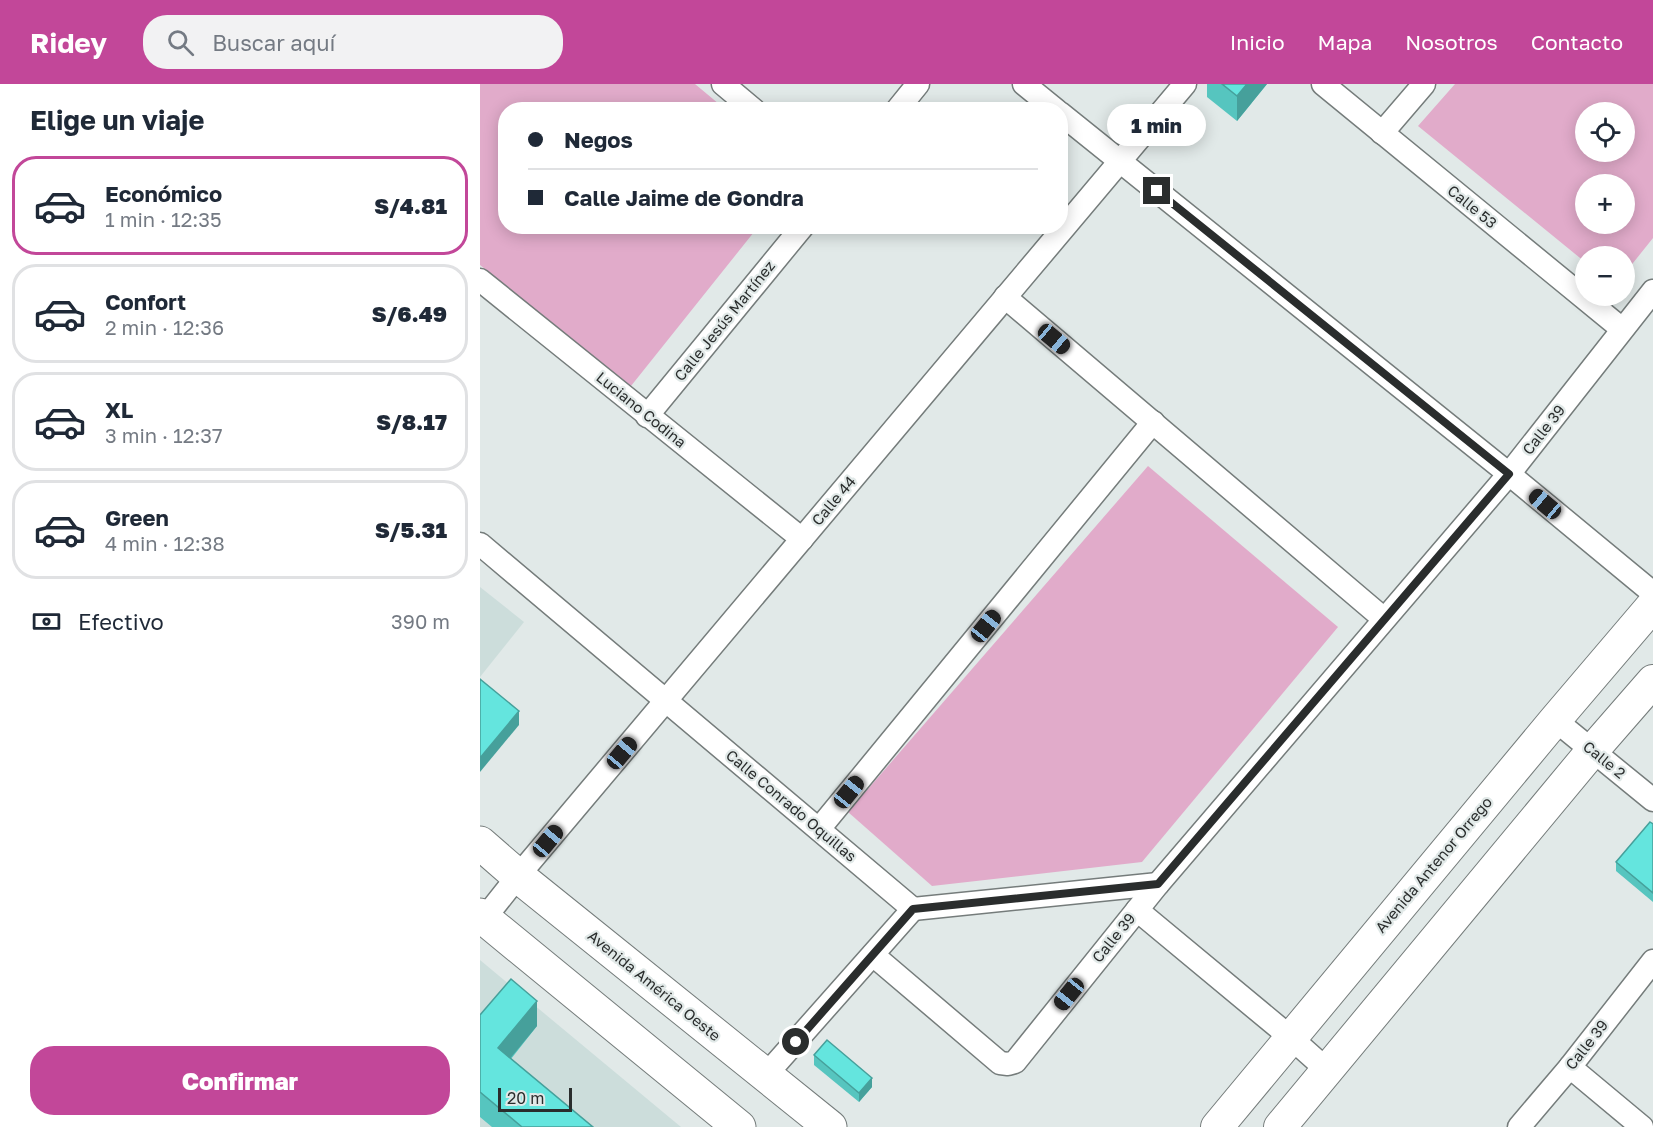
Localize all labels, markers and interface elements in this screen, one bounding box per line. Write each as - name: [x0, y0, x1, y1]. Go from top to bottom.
- search box: [143, 15, 563, 69]
- text: Ridey: [30, 26, 107, 59]
- icon: search: [164, 26, 197, 59]
- text: Buscar aquí: [212, 29, 336, 56]
- text: Inicio: [1230, 29, 1285, 55]
- text: Mapa: [1318, 29, 1372, 55]
- text: Nosotros: [1405, 29, 1498, 55]
- text: Contacto: [1531, 29, 1623, 55]
- map controls: [1575, 102, 1635, 306]
- button: locate: [1575, 102, 1635, 162]
- text: Elige un viaje: [30, 104, 204, 136]
- callout: 1 min: [1108, 104, 1206, 146]
- text: 1 min: [1131, 113, 1182, 137]
- text: Negos: [564, 126, 633, 153]
- button: +: [1575, 174, 1635, 234]
- route end: [1143, 177, 1170, 204]
- icon: car: [33, 179, 87, 233]
- text: Económico: [105, 180, 222, 207]
- street label: Calle 53: [1444, 181, 1501, 231]
- text: Calle Jaime de Gondra: [564, 184, 804, 211]
- text: S/4.81: [374, 192, 447, 219]
- text: 1 min · 12:35: [105, 207, 222, 231]
- button: −: [1575, 246, 1635, 306]
- street label: Calle Jesús Martínez: [670, 256, 778, 384]
- icon: car: [33, 287, 87, 341]
- text: Confort: [105, 288, 186, 315]
- text: S/6.49: [372, 300, 447, 327]
- text: 2 min · 12:36: [105, 315, 224, 339]
- car: [1034, 321, 1074, 357]
- street label: Luciano Codina: [593, 368, 690, 451]
- icon: car: [33, 395, 87, 449]
- text: XL: [105, 396, 133, 423]
- street label: Calle 39: [1518, 401, 1568, 458]
- text: S/8.17: [376, 408, 447, 435]
- text: 3 min · 12:37: [105, 423, 223, 447]
- street label: Calle 44: [807, 472, 859, 529]
- car: [1525, 486, 1565, 522]
- icon: car: [33, 503, 87, 557]
- text: Green: [105, 504, 169, 531]
- text: S/5.31: [375, 516, 447, 543]
- text: 4 min · 12:38: [105, 531, 225, 555]
- icon: cash: [30, 605, 63, 638]
- car: [968, 606, 1004, 646]
- text: Efectivo: [78, 608, 164, 635]
- text: 390 m: [391, 609, 450, 633]
- car: [604, 733, 640, 773]
- street label: Calle 2: [1580, 737, 1629, 782]
- street label: Calle Conrado Oquillas: [723, 745, 861, 865]
- car: [831, 772, 867, 812]
- street label: Avenida Antenor Orrego: [1371, 793, 1495, 936]
- car: [530, 821, 566, 861]
- street label: Calle 39: [1088, 909, 1139, 966]
- street label: Avenida América Oeste: [585, 926, 725, 1044]
- car: [1051, 974, 1087, 1014]
- street label: Calle 39: [1561, 1016, 1611, 1073]
- route start: [782, 1028, 809, 1055]
- button: Confirmar: [30, 1046, 450, 1115]
- scale bar: [498, 1085, 572, 1112]
- text: 20 m: [507, 1088, 544, 1108]

